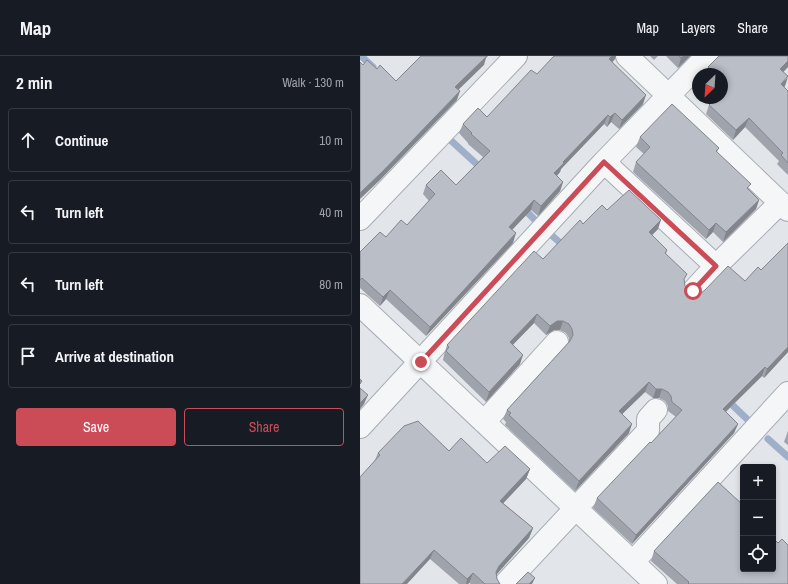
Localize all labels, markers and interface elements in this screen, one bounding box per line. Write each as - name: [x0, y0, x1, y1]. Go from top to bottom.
- text: Map: [20, 15, 51, 41]
- text: Map: [637, 19, 659, 37]
- text: Layers: [681, 19, 715, 37]
- text: Share: [737, 19, 768, 37]
- north arrow: [692, 68, 728, 104]
- text: 2 min: [16, 71, 52, 94]
- text: Walk · 130 m: [282, 74, 344, 91]
- icon: ahead: [17, 129, 39, 151]
- text: Continue: [55, 130, 108, 151]
- text: 10 m: [319, 132, 343, 149]
- icon: left: [17, 201, 39, 223]
- text: Turn left: [55, 202, 103, 223]
- text: 40 m: [319, 204, 343, 221]
- icon: left: [17, 273, 39, 295]
- text: Turn left: [55, 274, 103, 295]
- text: 80 m: [319, 276, 343, 293]
- route start: [684, 282, 702, 300]
- icon: arrive: [17, 345, 39, 367]
- text: Arrive at destination: [55, 346, 174, 367]
- route end: [412, 353, 430, 371]
- button: Save: [16, 408, 176, 446]
- button: Share: [184, 408, 344, 446]
- map controls: [740, 464, 776, 572]
- button: +: [740, 464, 776, 500]
- button: −: [740, 500, 776, 536]
- button: locate: [740, 536, 776, 572]

